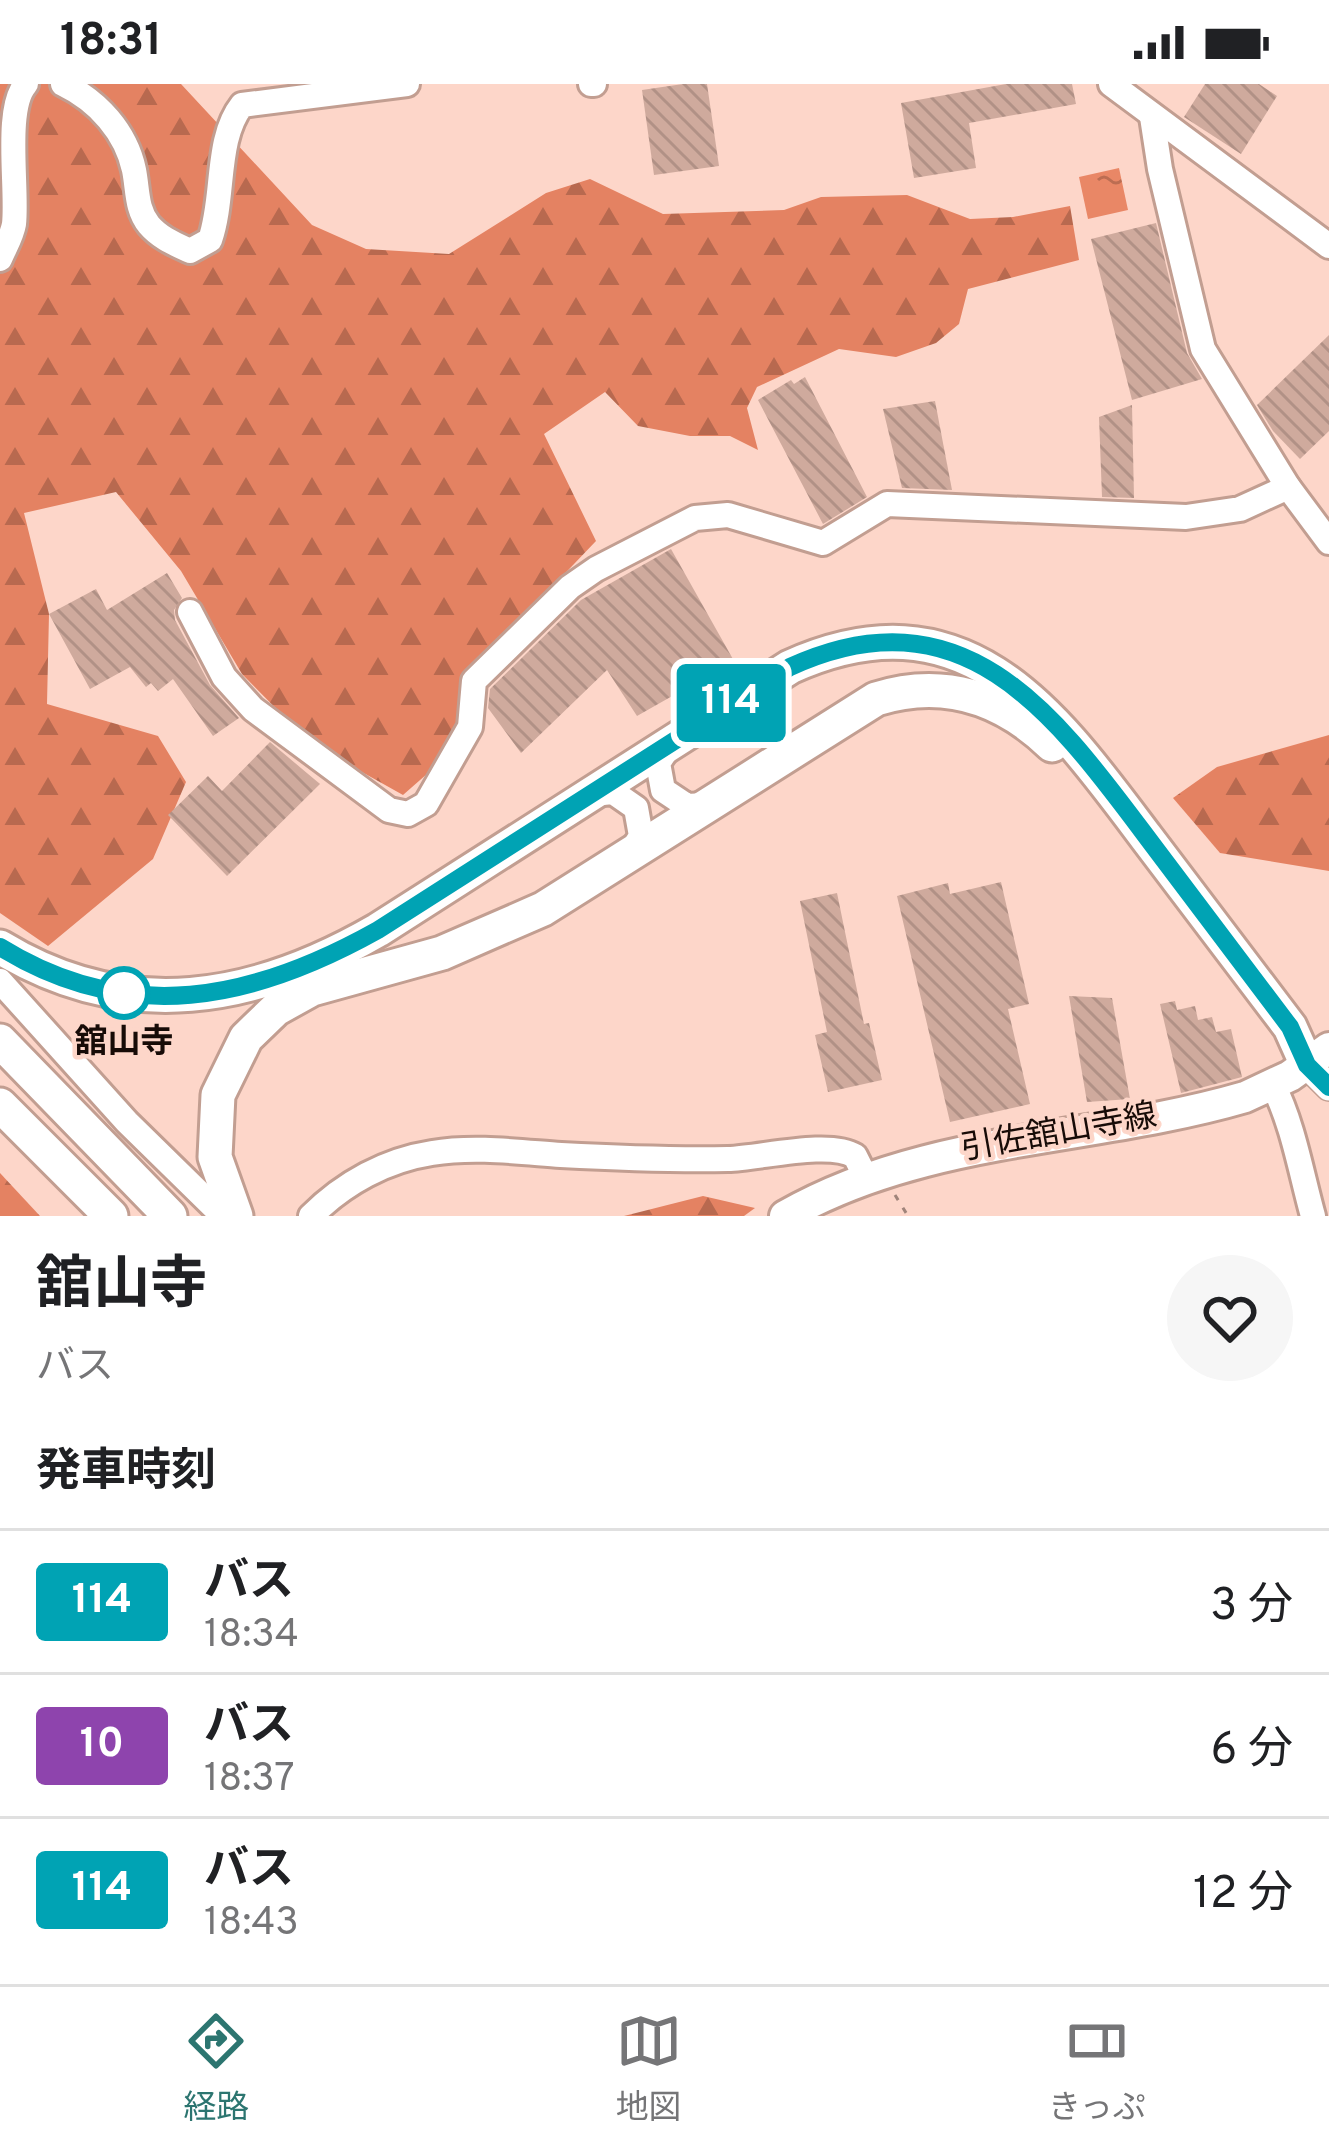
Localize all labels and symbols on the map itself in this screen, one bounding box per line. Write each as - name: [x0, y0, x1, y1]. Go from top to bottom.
- line badge: 114: [662, 664, 800, 742]
- marker: 舘山寺: [99, 968, 149, 1018]
- place label: 舘山寺: [75, 1023, 174, 1065]
- street label: 引佐舘山寺線: [958, 1096, 1160, 1172]

